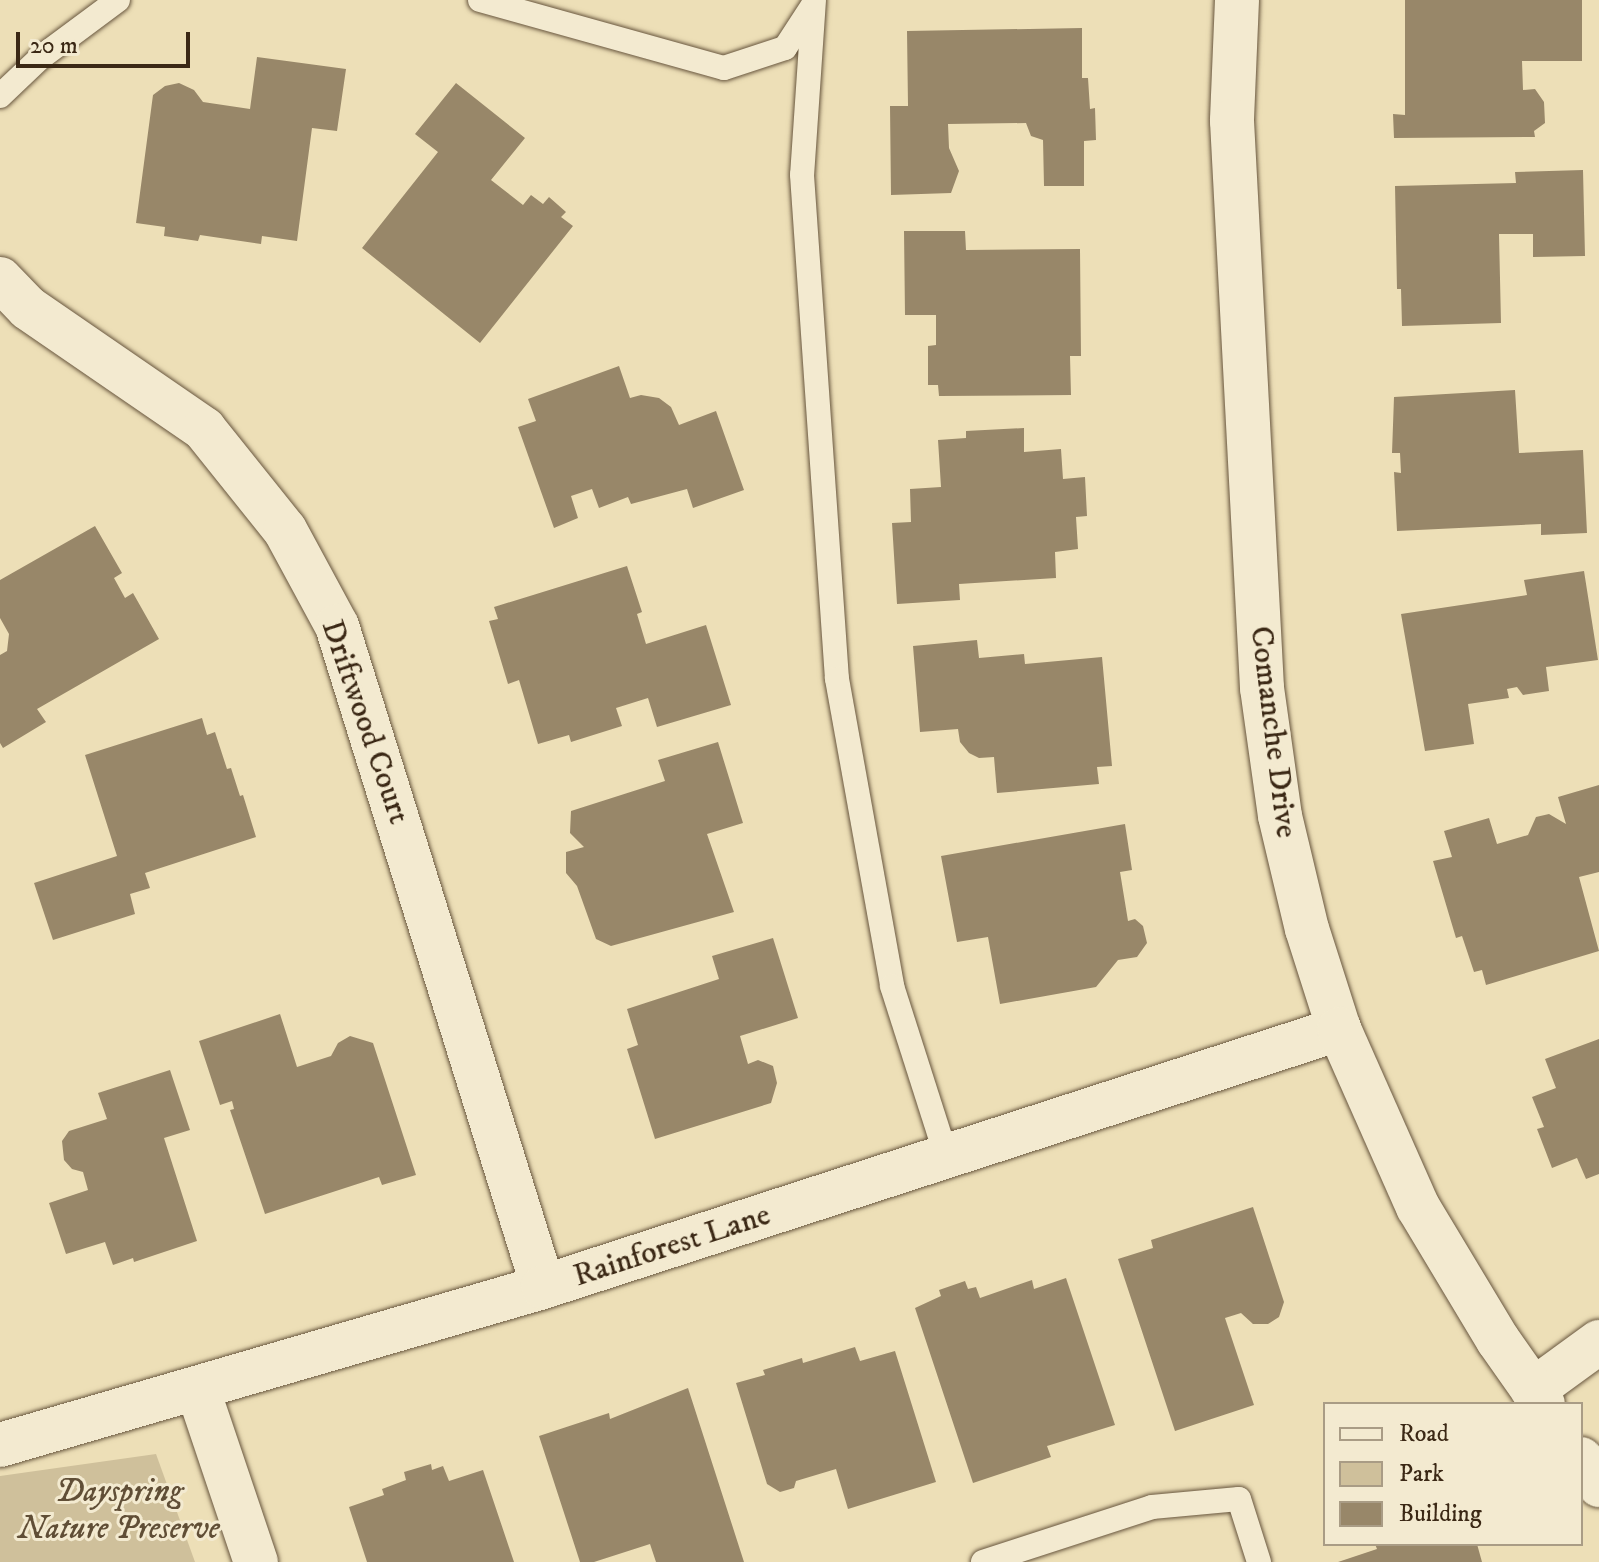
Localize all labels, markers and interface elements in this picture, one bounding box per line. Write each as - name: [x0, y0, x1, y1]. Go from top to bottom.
- scale bar: [20, 16, 194, 66]
- text: 20 m: [30, 31, 78, 61]
- street label: Driftwood Court: [312, 615, 418, 829]
- street label: Comanche Drive: [1241, 624, 1305, 840]
- street label: Rainforest Lane: [569, 1196, 775, 1296]
- legend: [1323, 1402, 1583, 1546]
- text: Road: [1399, 1419, 1449, 1449]
- text: Park: [1399, 1459, 1444, 1489]
- park label: Dayspring Nature Preserve: [18, 1474, 220, 1549]
- text: Building: [1399, 1499, 1482, 1529]

